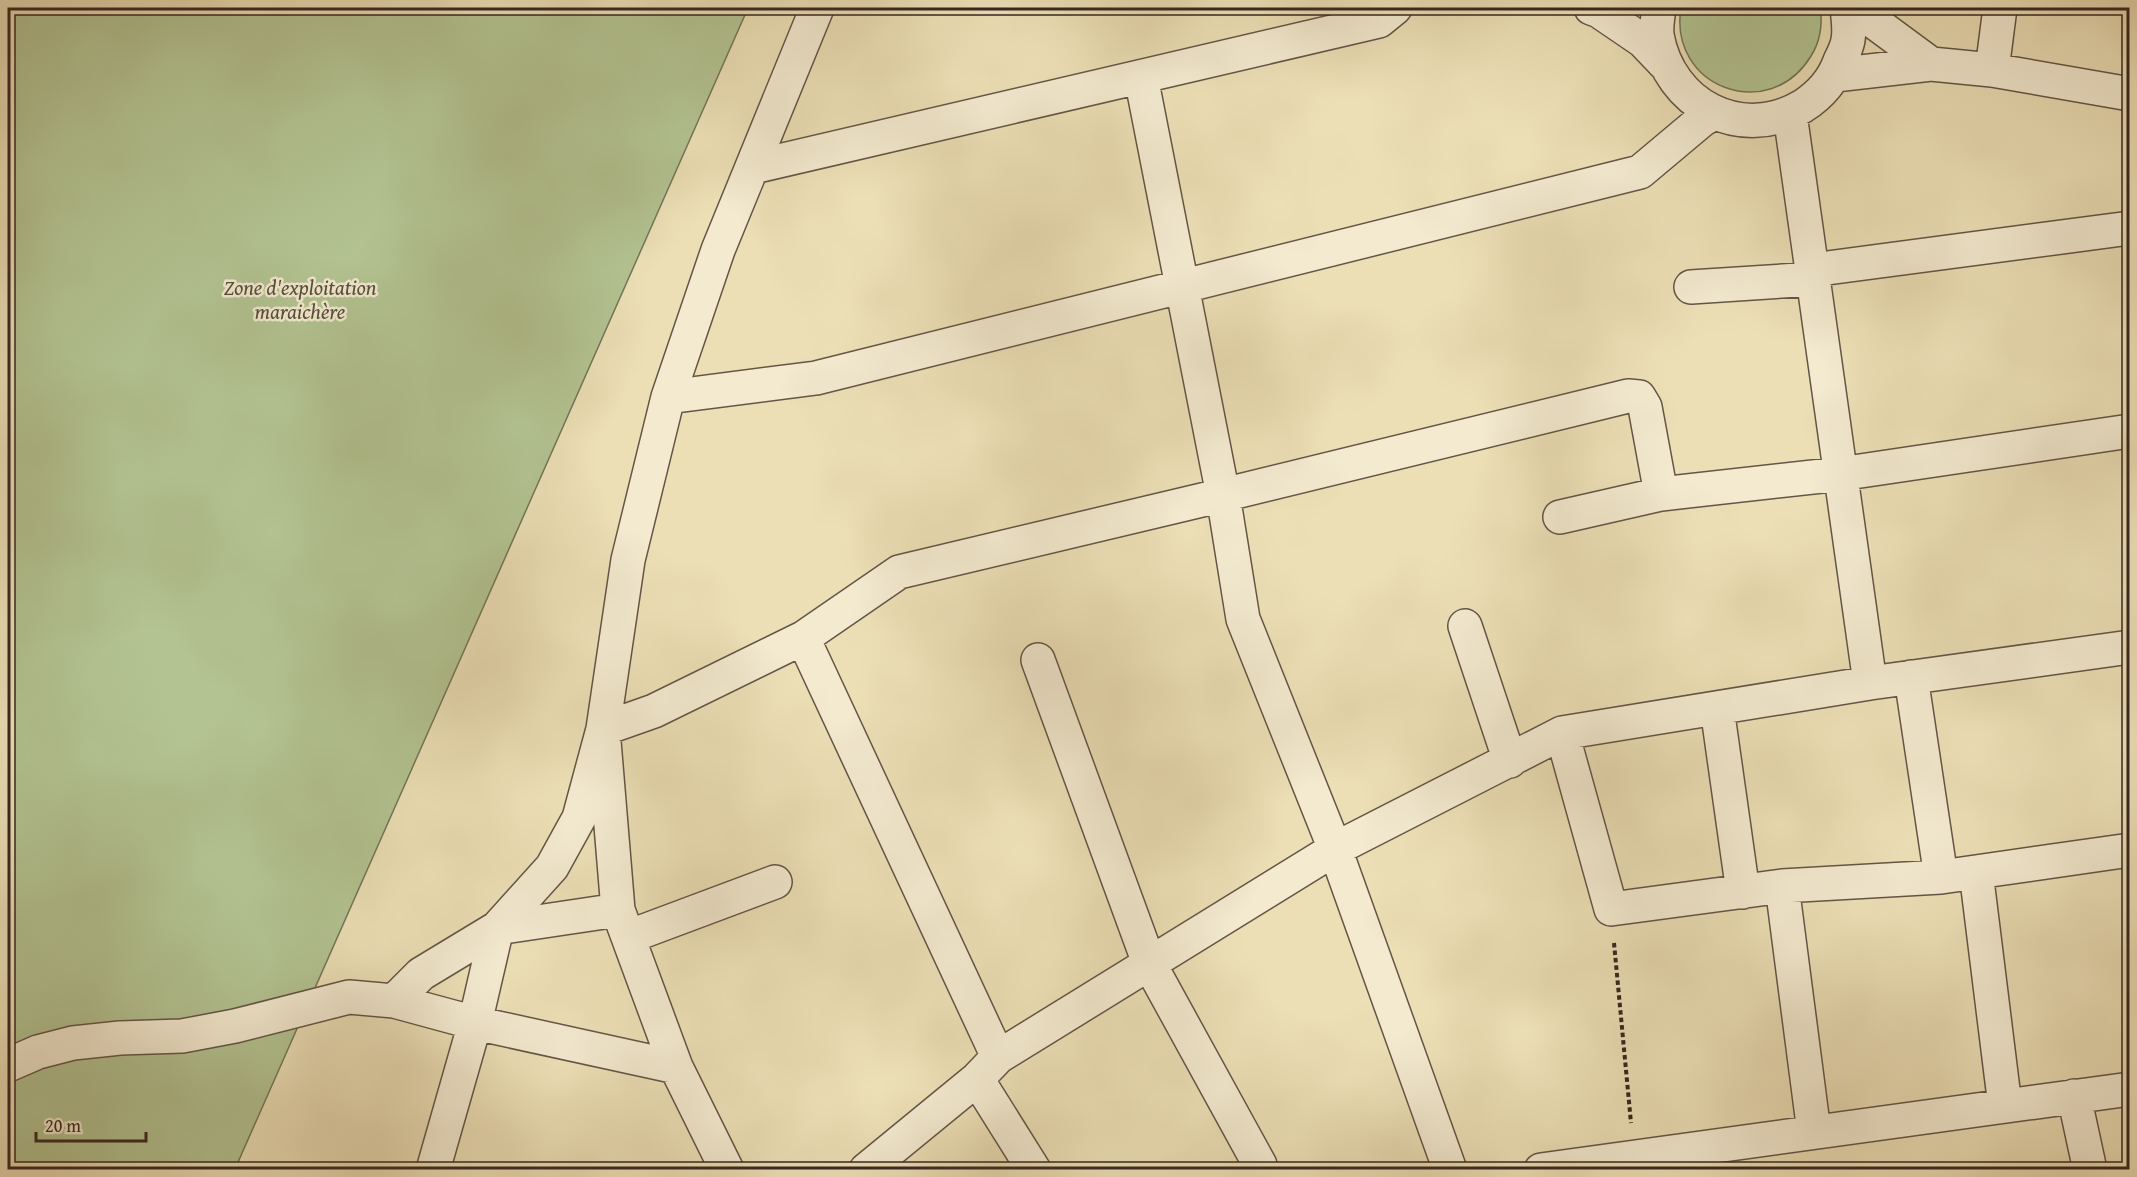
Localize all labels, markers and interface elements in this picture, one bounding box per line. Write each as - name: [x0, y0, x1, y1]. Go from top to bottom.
- park label: Zone d'exploitation maraichère: [224, 272, 377, 327]
- scale bar: [36, 1105, 146, 1143]
- text: 20 m: [45, 1112, 81, 1139]

